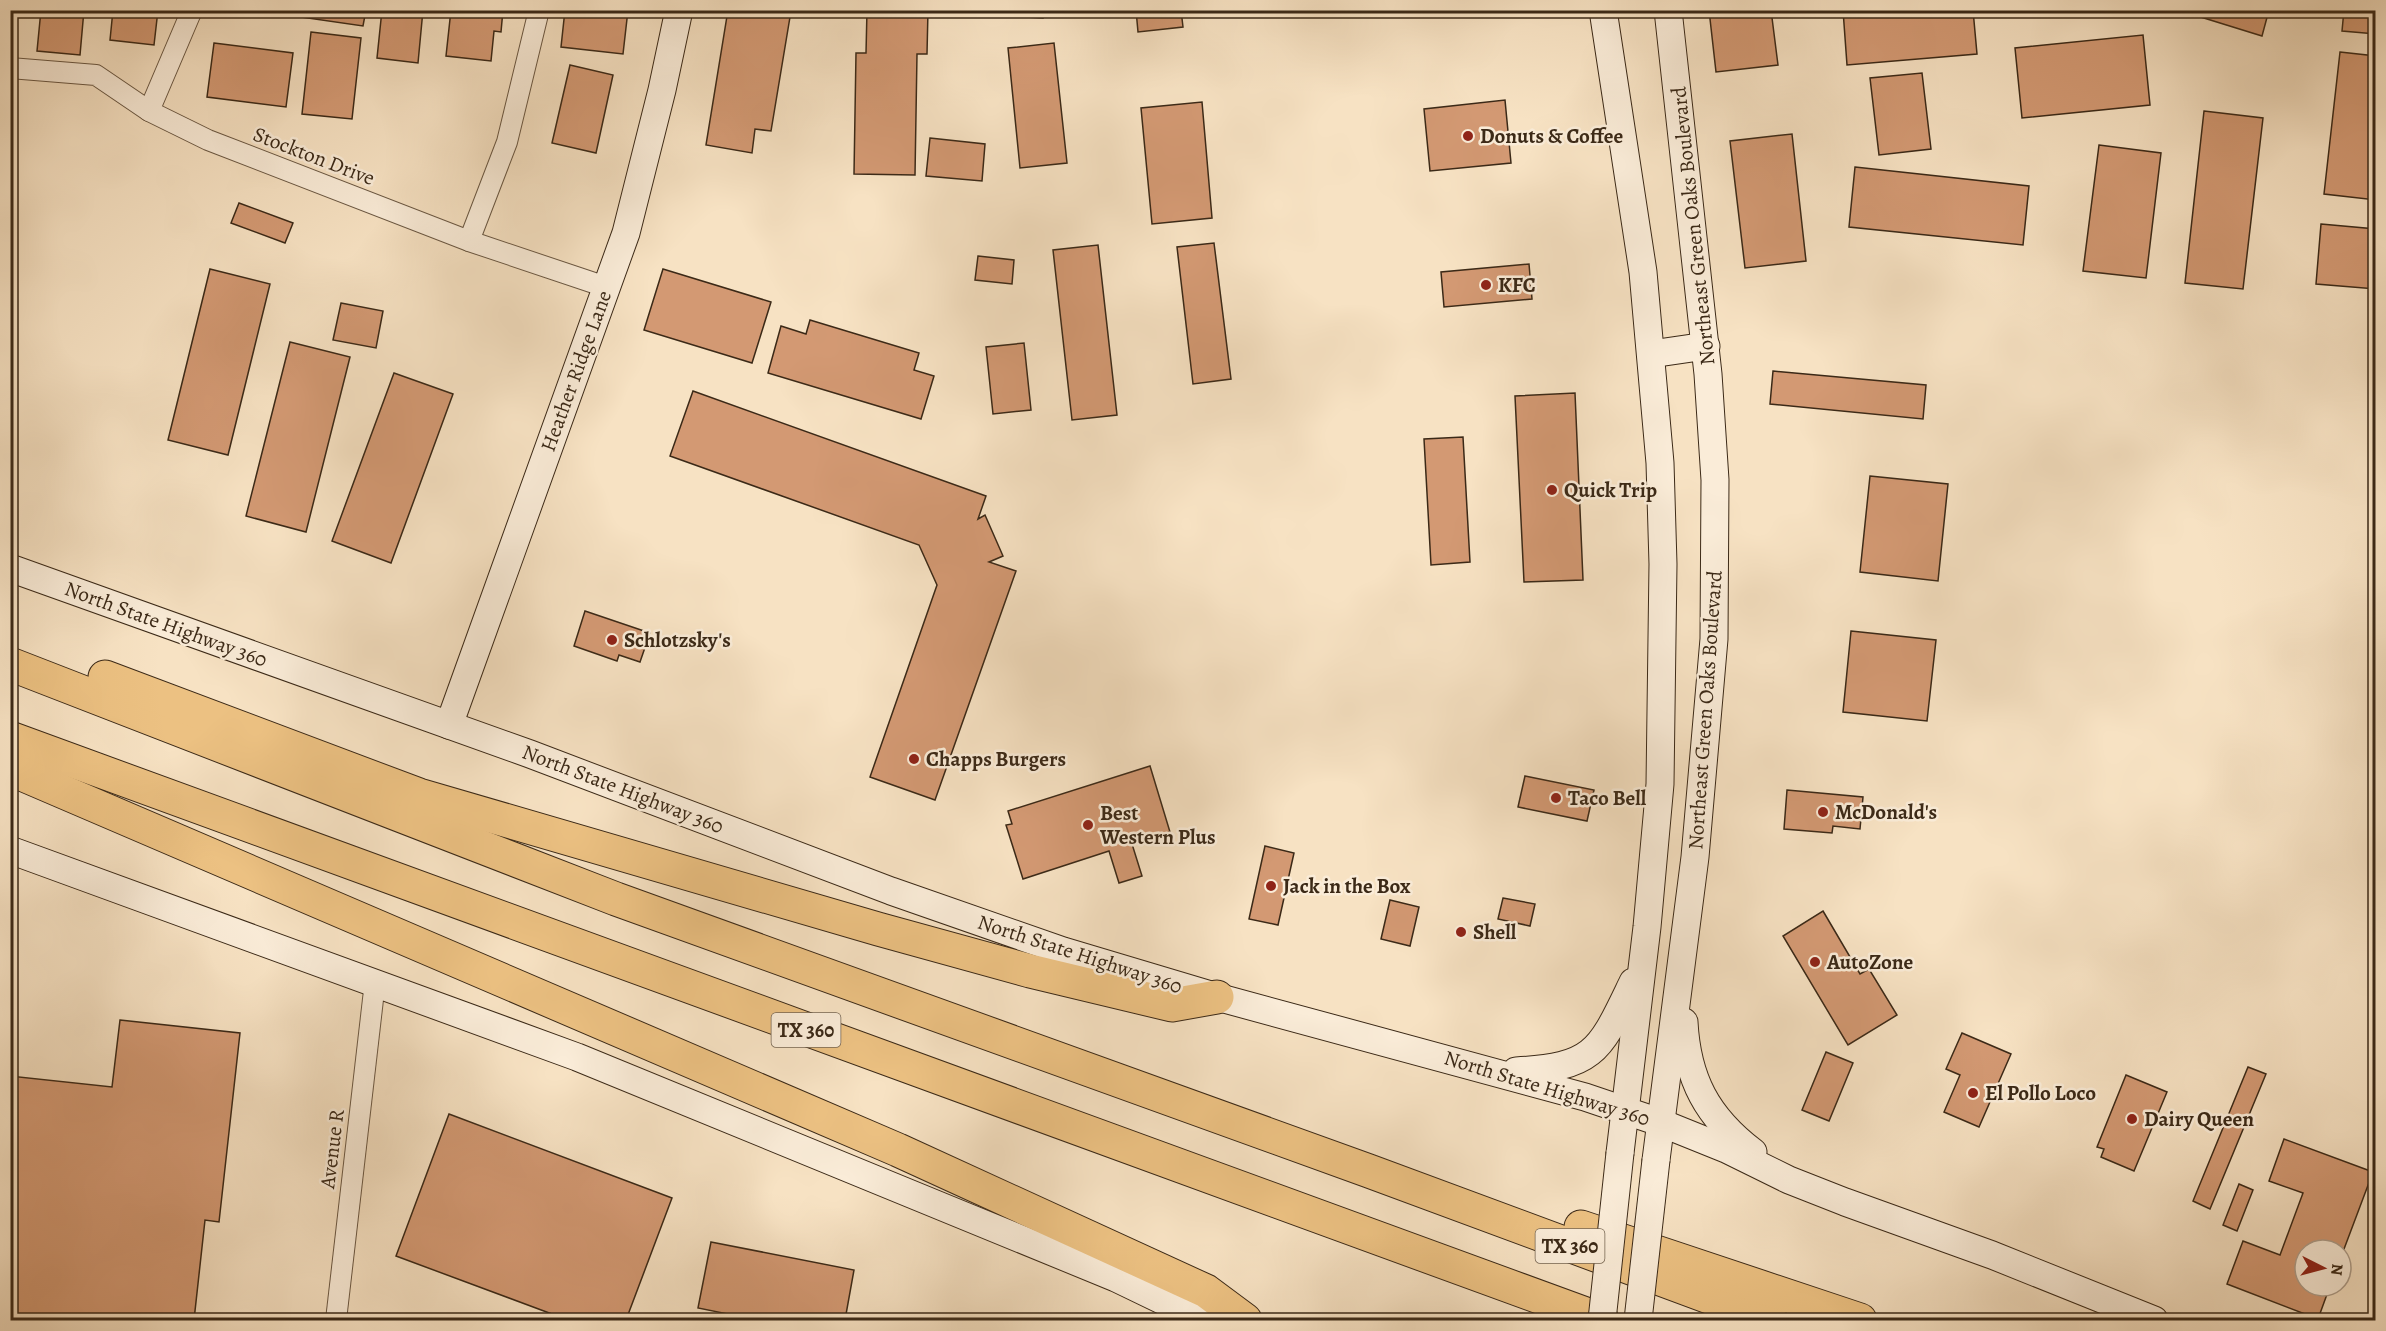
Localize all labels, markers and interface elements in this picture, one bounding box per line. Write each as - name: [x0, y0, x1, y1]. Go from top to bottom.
- street label: Northeast Green Oaks Boulevard: [1664, 85, 1722, 367]
- street label: Stockton Drive: [249, 120, 379, 192]
- place label: Donuts & Coffee: [1480, 122, 1623, 150]
- marker: Donuts & Coffee: [1461, 129, 1475, 143]
- place label: KFC: [1498, 271, 1536, 299]
- marker: KFC: [1479, 278, 1493, 292]
- street label: Heather Ridge Lane: [534, 287, 618, 455]
- place label: Quick Trip: [1564, 476, 1657, 504]
- marker: Quick Trip: [1545, 483, 1559, 497]
- street label: Northeast Green Oaks Boulevard: [1681, 569, 1729, 851]
- street label: North State Highway 360: [61, 574, 271, 674]
- place label: Schlotzsky's: [624, 626, 731, 654]
- marker: Schlotzsky's: [605, 633, 619, 647]
- street label: North State Highway 360: [518, 738, 728, 840]
- place label: Chapps Burgers: [926, 745, 1066, 773]
- marker: Chapps Burgers: [907, 752, 921, 766]
- place label: Taco Bell: [1568, 784, 1647, 812]
- marker: Taco Bell: [1549, 791, 1563, 805]
- place label: McDonald's: [1835, 798, 1937, 826]
- place label: Best Western Plus: [1099, 799, 1215, 851]
- marker: McDonald's: [1816, 805, 1830, 819]
- marker: Best Western Plus: [1081, 818, 1095, 832]
- place label: Jack in the Box: [1283, 872, 1411, 900]
- marker: Jack in the Box: [1264, 879, 1278, 893]
- street label: North State Highway 360: [974, 908, 1186, 1000]
- place label: Shell: [1473, 918, 1517, 946]
- marker: Shell: [1454, 925, 1468, 939]
- place label: AutoZone: [1826, 948, 1914, 976]
- marker: AutoZone: [1808, 955, 1822, 969]
- road number: TX 360: [772, 1013, 840, 1047]
- street label: North State Highway 360: [1441, 1043, 1653, 1133]
- place label: El Pollo Loco: [1985, 1079, 2096, 1107]
- marker: El Pollo Loco: [1966, 1086, 1980, 1100]
- place label: Dairy Queen: [2144, 1105, 2254, 1133]
- street label: Avenue R: [313, 1108, 351, 1191]
- marker: Dairy Queen: [2125, 1112, 2139, 1126]
- road number: TX 360: [1536, 1229, 1604, 1263]
- north arrow: [2293, 1238, 2353, 1298]
- text: N: [2325, 1263, 2348, 1277]

